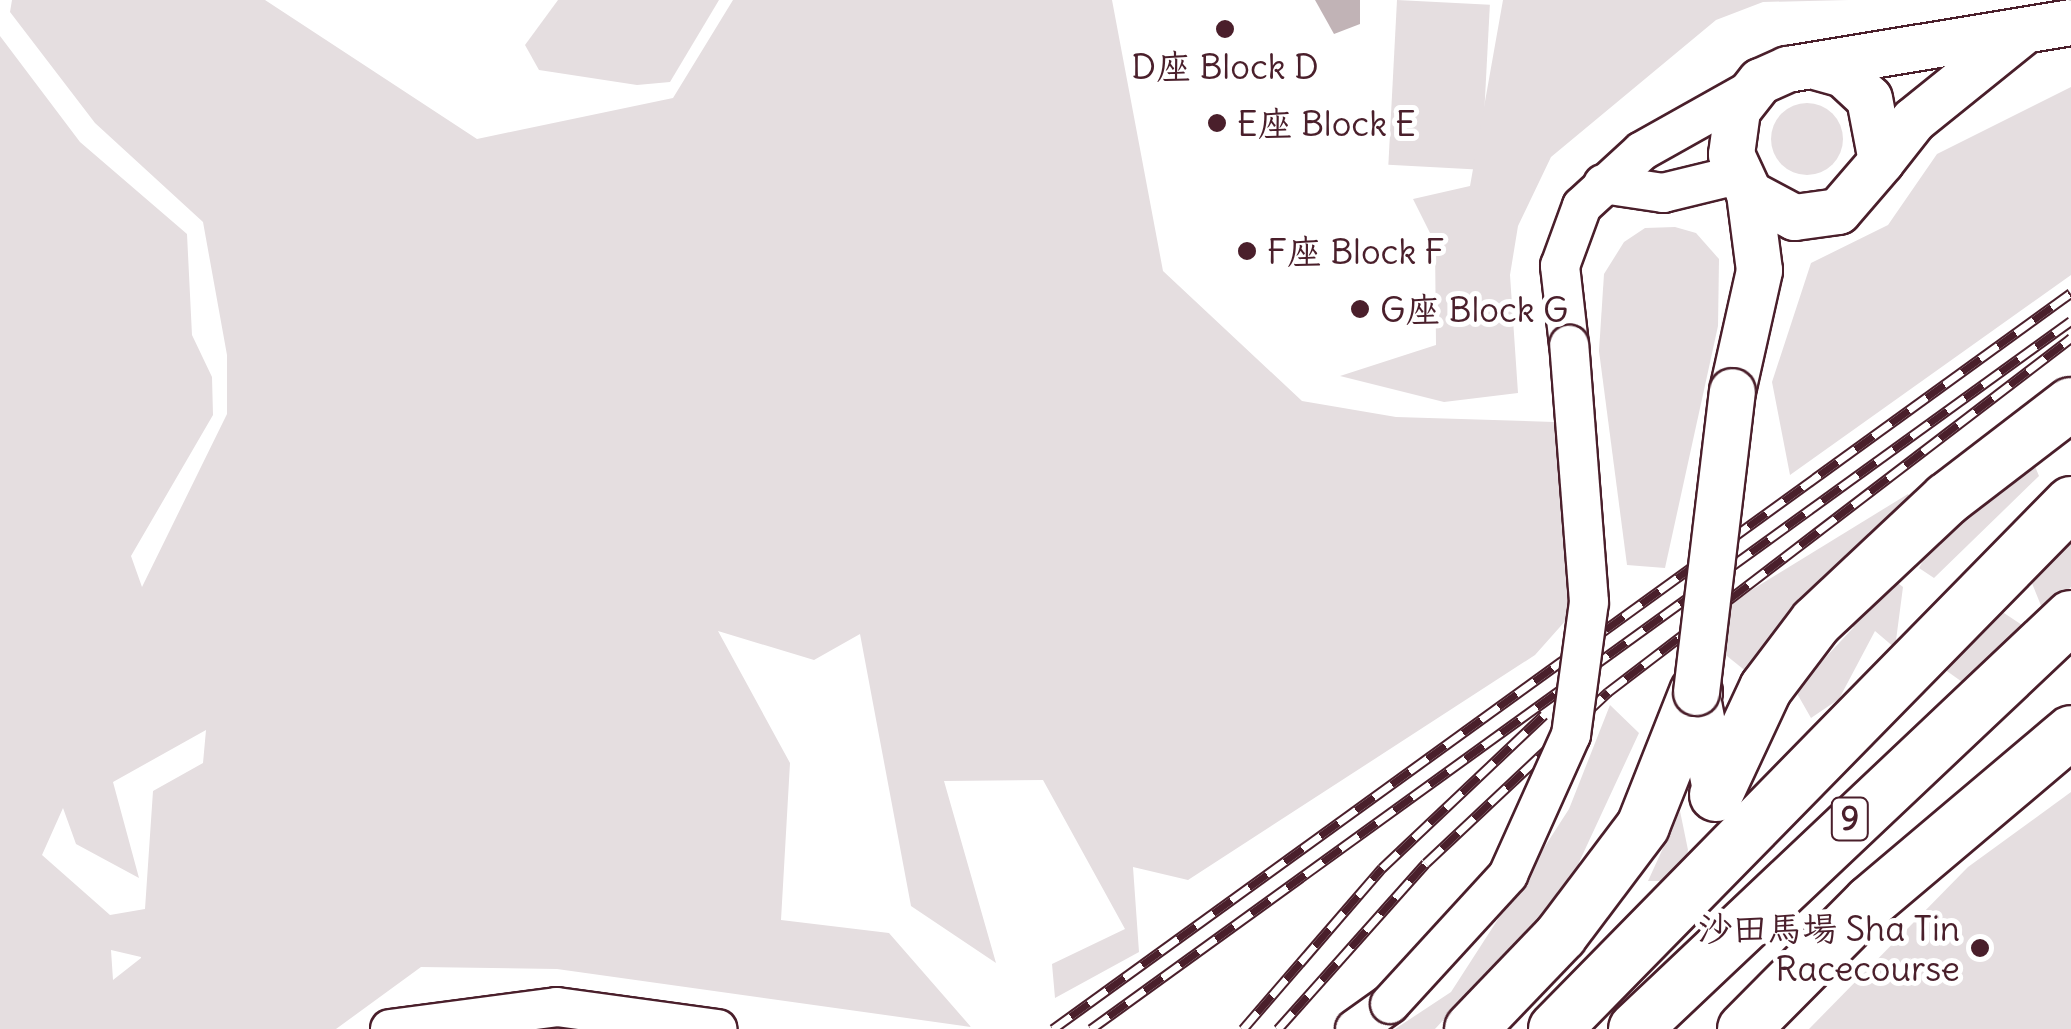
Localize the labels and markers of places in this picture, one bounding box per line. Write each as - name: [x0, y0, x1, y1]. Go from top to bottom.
- marker: D座 Block D: [1214, 18, 1236, 40]
- place label: D座 Block D: [1131, 45, 1319, 87]
- place label: E座 Block E: [1237, 102, 1416, 144]
- marker: E座 Block E: [1206, 112, 1228, 134]
- place label: F座 Block F: [1267, 230, 1444, 272]
- marker: F座 Block F: [1236, 240, 1258, 262]
- place label: G座 Block G: [1380, 288, 1568, 330]
- marker: G座 Block G: [1349, 298, 1371, 320]
- place label: 沙田馬場 Sha Tin Racecourse: [1697, 907, 1960, 989]
- marker: 沙田馬場 Sha Tin Racecourse: [1969, 937, 1991, 959]

